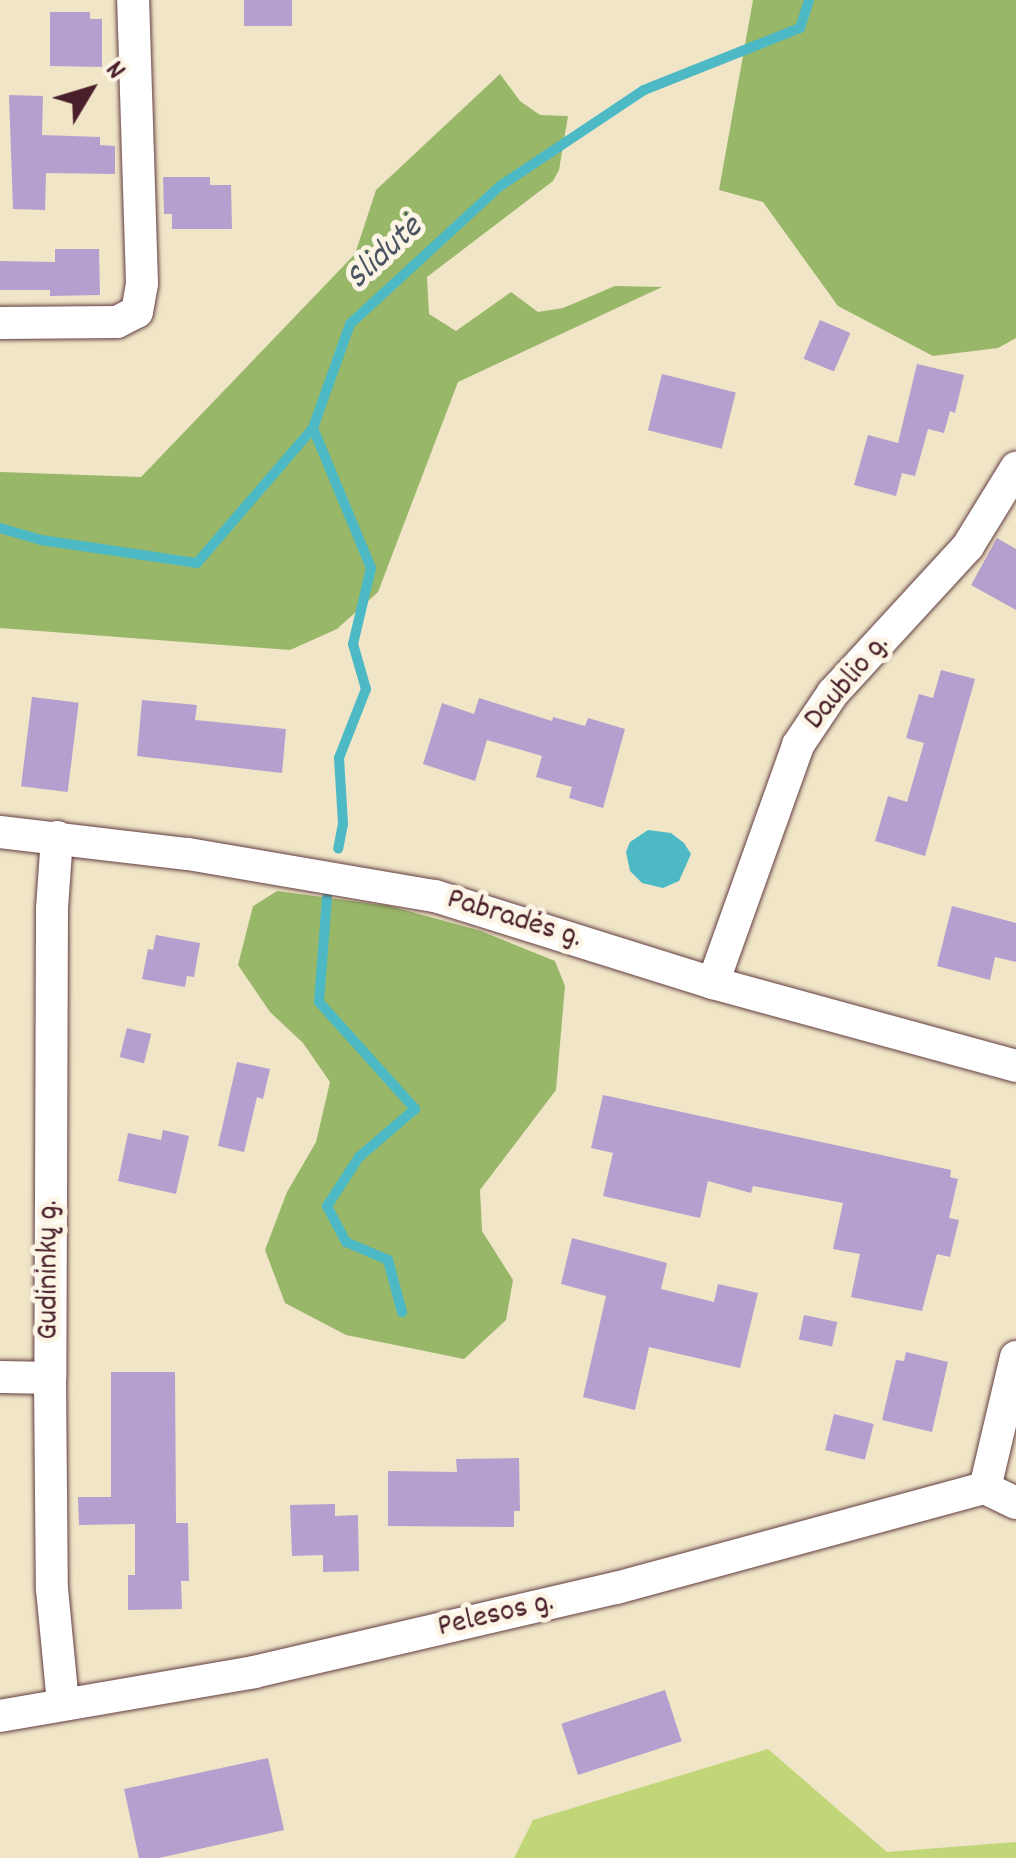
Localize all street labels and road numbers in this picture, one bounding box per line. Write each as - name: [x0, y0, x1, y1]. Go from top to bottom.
- street label: Daublio g.: [797, 627, 899, 739]
- street label: Pabradės g.: [442, 881, 586, 959]
- street label: Gudininkų g.: [31, 1200, 69, 1340]
- street label: Pelesos g.: [434, 1584, 558, 1648]

